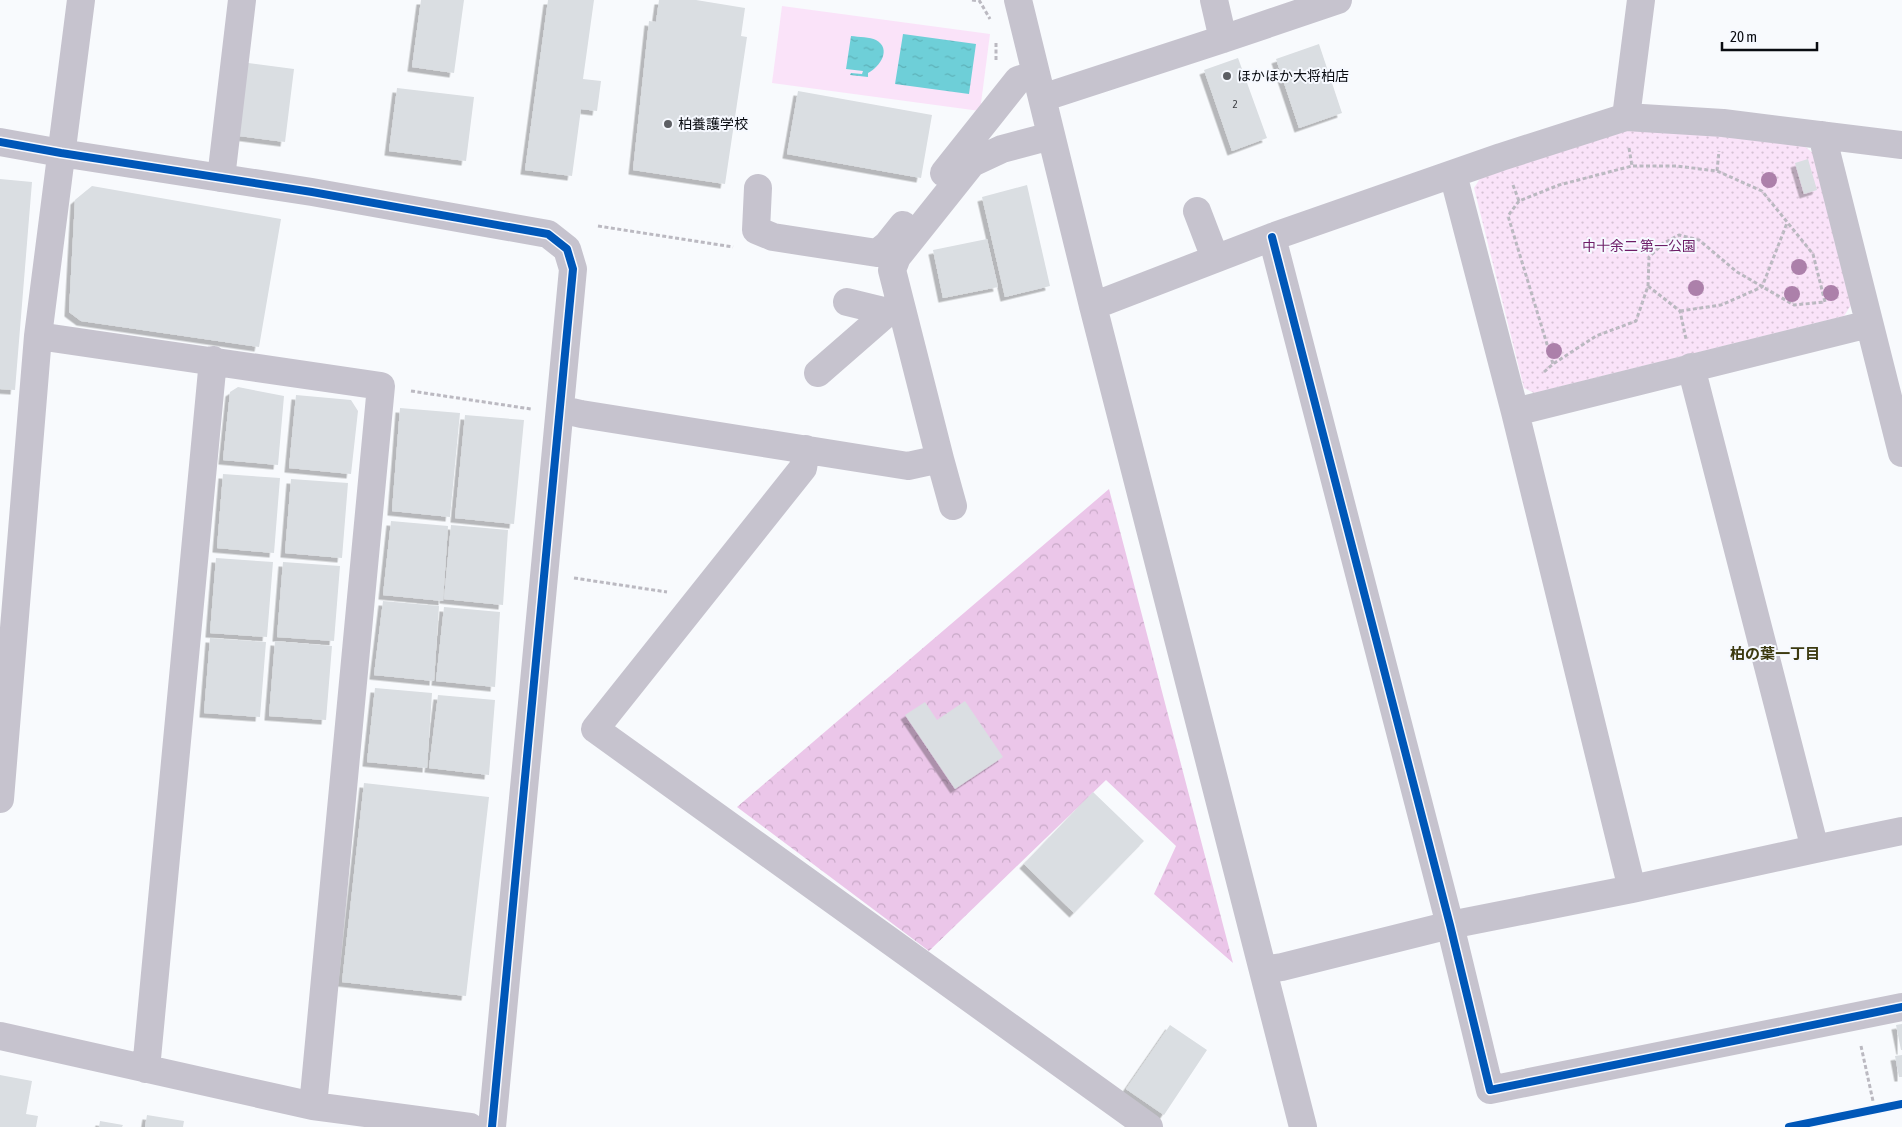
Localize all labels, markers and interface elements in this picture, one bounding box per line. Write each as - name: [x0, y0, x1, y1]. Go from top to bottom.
- scale bar: [1722, 20, 1817, 52]
- text: 20 m: [1730, 28, 1757, 45]
- place label: ほかほか大将柏店: [1237, 68, 1349, 84]
- marker: ほかほか大将柏店: [1221, 70, 1233, 82]
- house number: 2: [1232, 98, 1238, 110]
- place label: 柏養護学校: [678, 116, 748, 132]
- marker: 柏養護学校: [662, 118, 674, 130]
- park label: 中十余二 第一公園: [1582, 238, 1696, 254]
- district label: 柏の葉一丁目: [1730, 645, 1820, 662]

